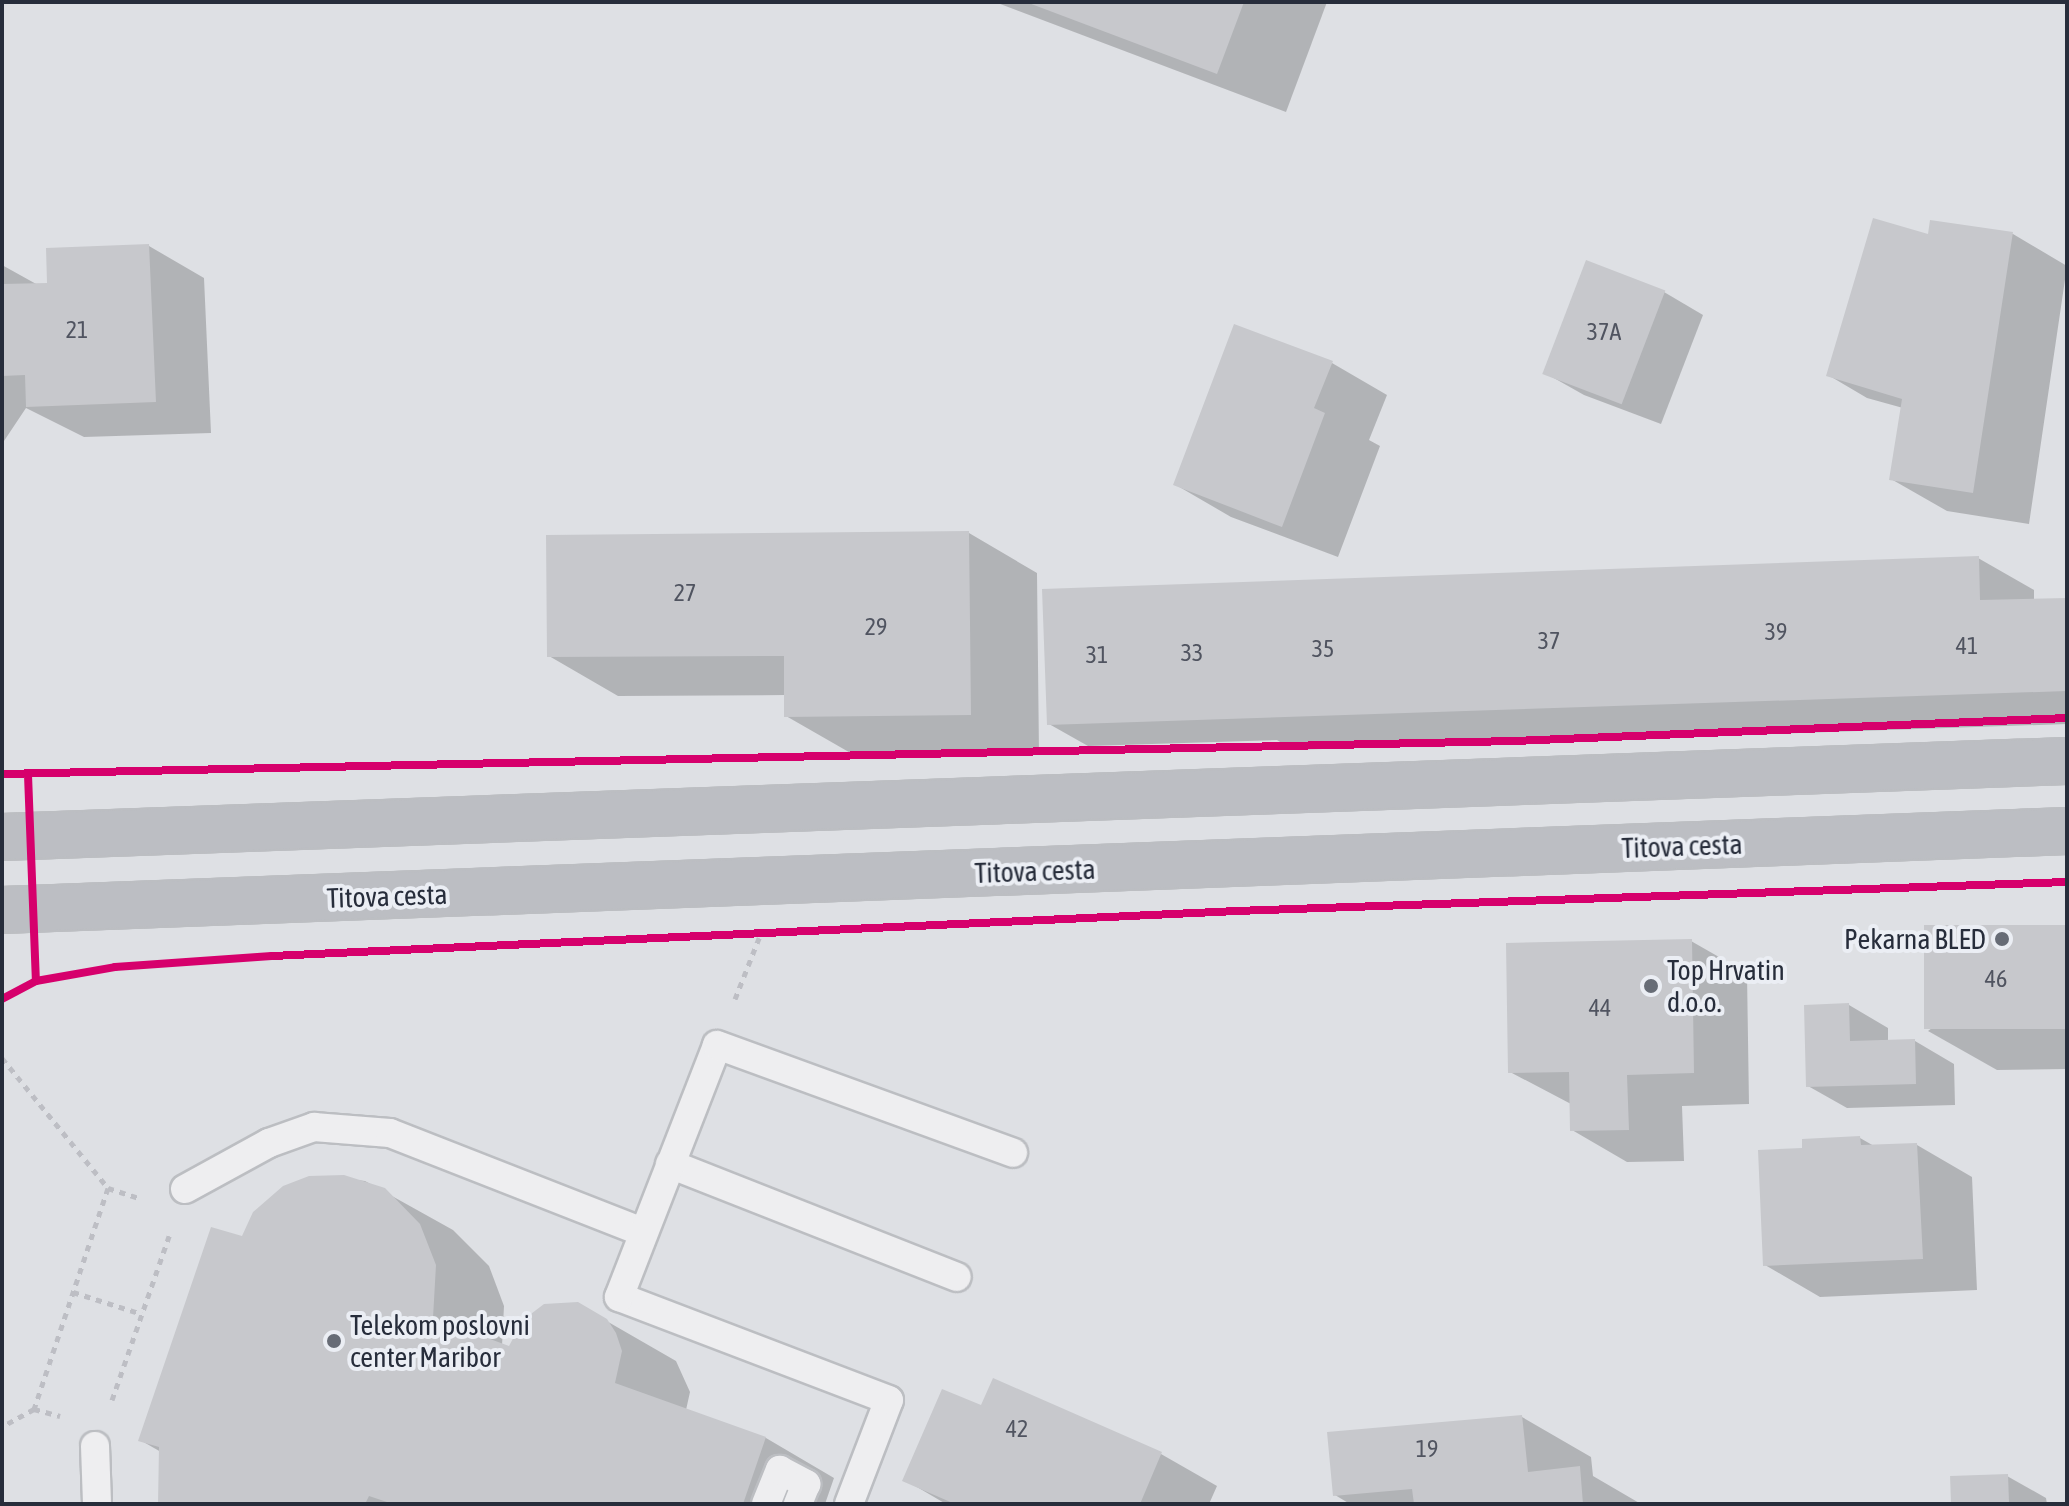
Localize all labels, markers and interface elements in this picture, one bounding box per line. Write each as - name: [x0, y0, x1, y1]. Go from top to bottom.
- house number: 21: [66, 316, 88, 344]
- house number: 37A: [1587, 318, 1621, 346]
- house number: 27: [674, 579, 696, 607]
- house number: 29: [865, 613, 887, 641]
- house number: 39: [1765, 618, 1787, 646]
- house number: 37: [1538, 627, 1560, 655]
- house number: 41: [1956, 632, 1978, 660]
- house number: 35: [1312, 635, 1334, 663]
- house number: 33: [1181, 639, 1203, 667]
- house number: 31: [1086, 641, 1108, 669]
- street label: Titova cesta: [1621, 827, 1743, 865]
- street label: Titova cesta: [974, 852, 1096, 890]
- street label: Titova cesta: [326, 877, 448, 915]
- place label: Pekarna BLED: [1844, 922, 1986, 956]
- marker: Pekarna BLED: [1993, 930, 2011, 948]
- place label: Top Hrvatin d.o.o.: [1667, 953, 1785, 1019]
- house number: 46: [1985, 965, 2007, 993]
- marker: Top Hrvatin d.o.o.: [1642, 977, 1660, 995]
- house number: 44: [1589, 994, 1611, 1022]
- place label: Telekom poslovni center Maribor: [350, 1308, 530, 1374]
- marker: Telekom poslovni center Maribor: [325, 1332, 343, 1350]
- house number: 42: [1006, 1415, 1028, 1443]
- house number: 19: [1416, 1435, 1438, 1463]

